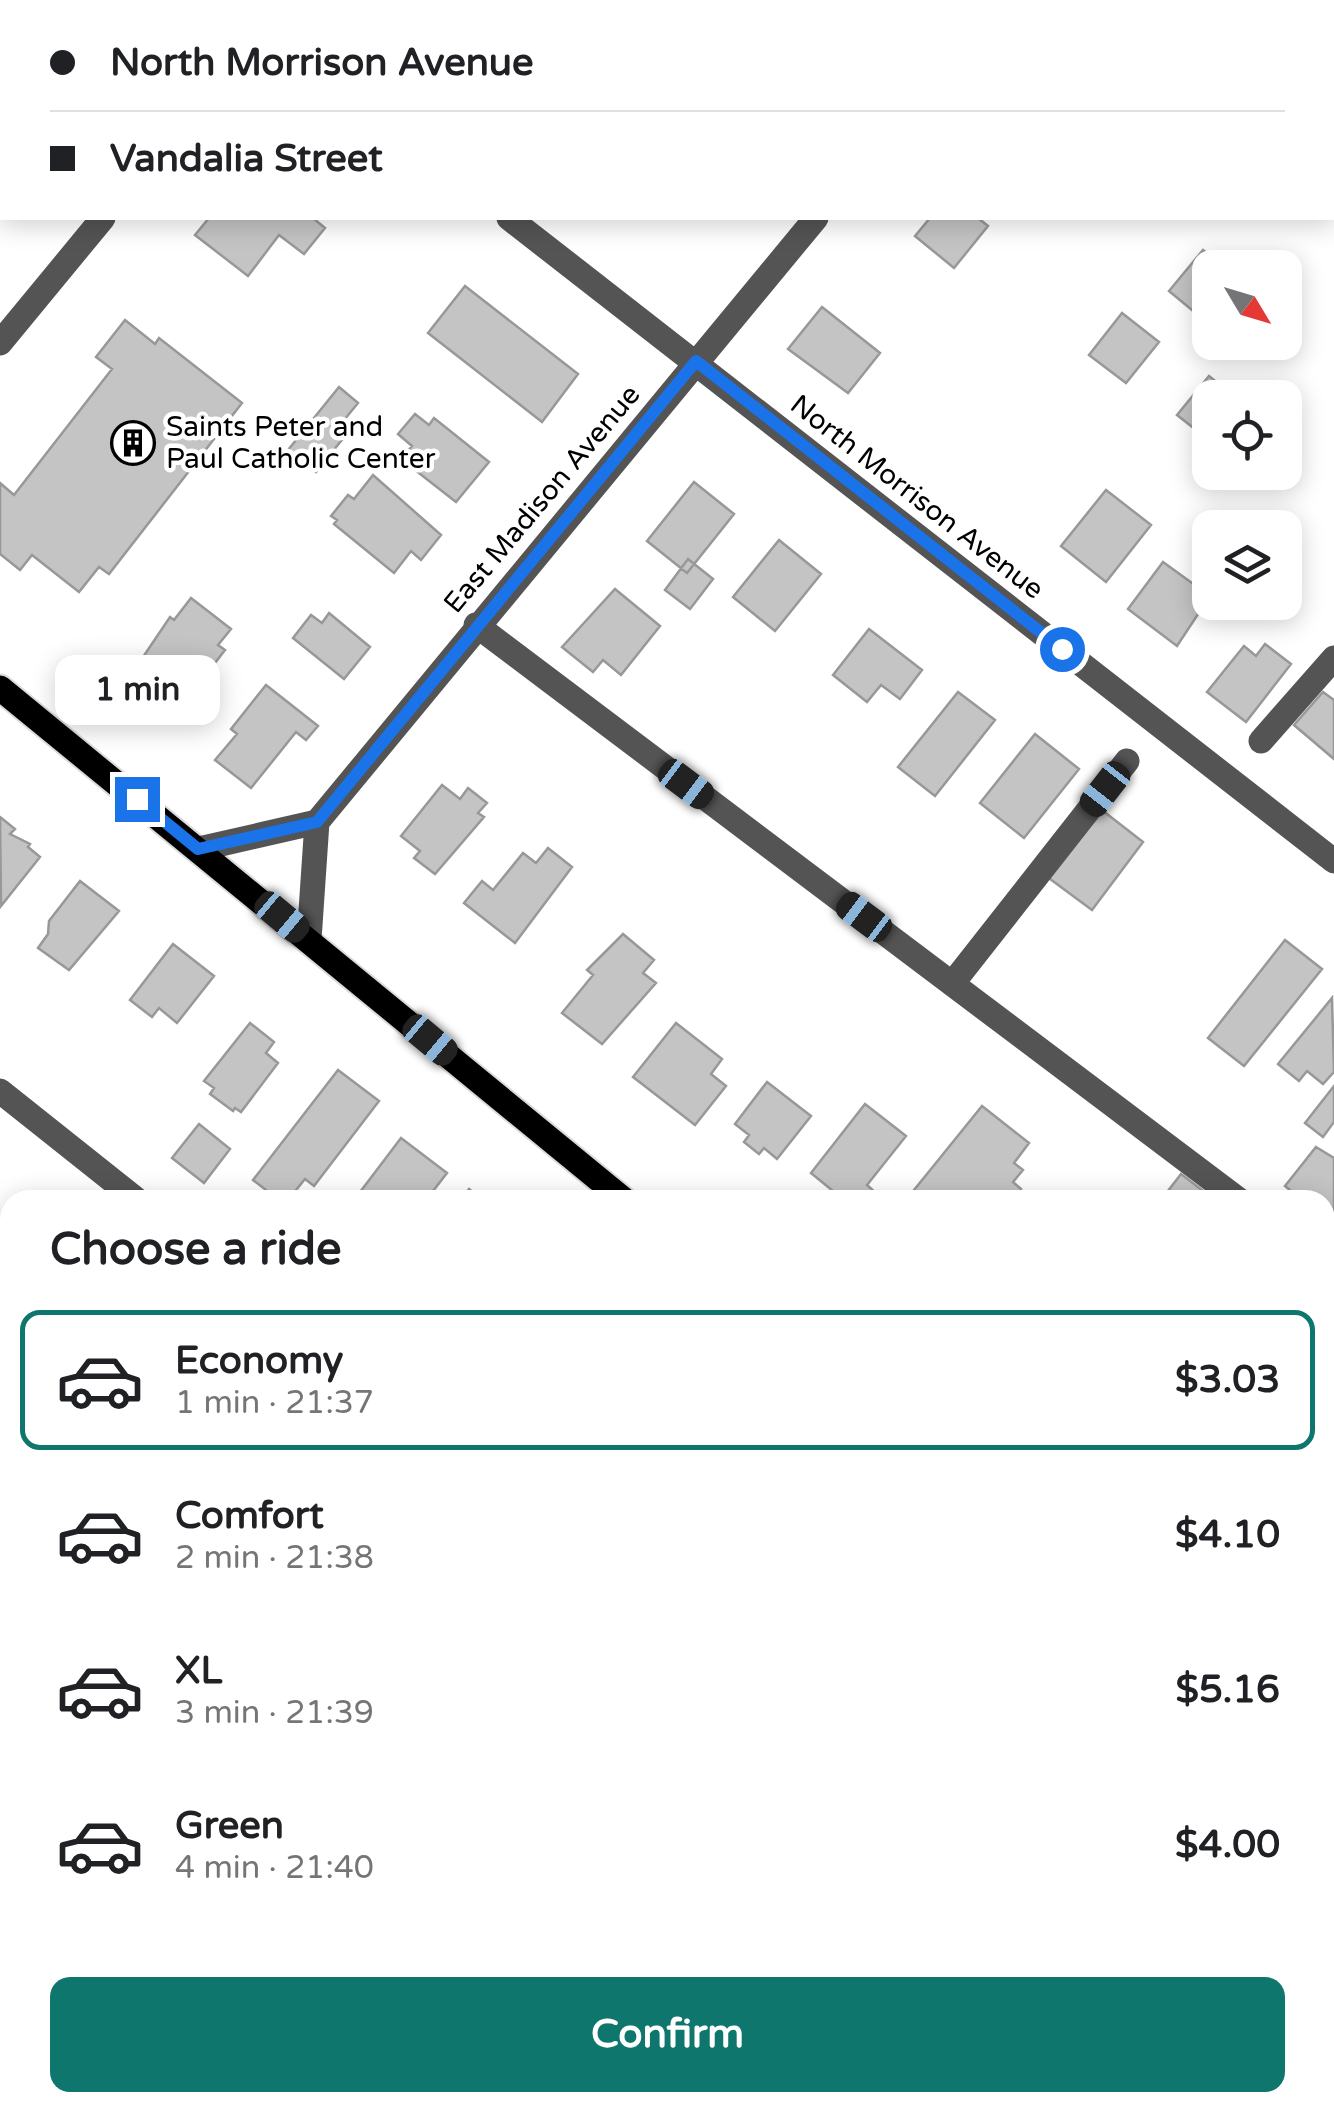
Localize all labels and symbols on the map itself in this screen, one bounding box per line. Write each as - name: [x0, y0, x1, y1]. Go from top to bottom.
- north arrow: [1192, 250, 1302, 360]
- street label: East Madison Avenue: [437, 378, 647, 620]
- street label: North Morrison Avenue: [784, 388, 1050, 606]
- place label: Saints Peter and Paul Catholic Center: [166, 410, 436, 476]
- building icon: Saints Peter and Paul Catholic Center: [110, 420, 156, 466]
- route start: [1040, 627, 1085, 672]
- callout: 1 min: [54, 654, 220, 724]
- car: [653, 754, 719, 814]
- car: [1075, 756, 1135, 822]
- route end: [115, 777, 160, 822]
- car: [249, 886, 315, 948]
- car: [831, 887, 897, 947]
- car: [397, 1009, 463, 1071]

